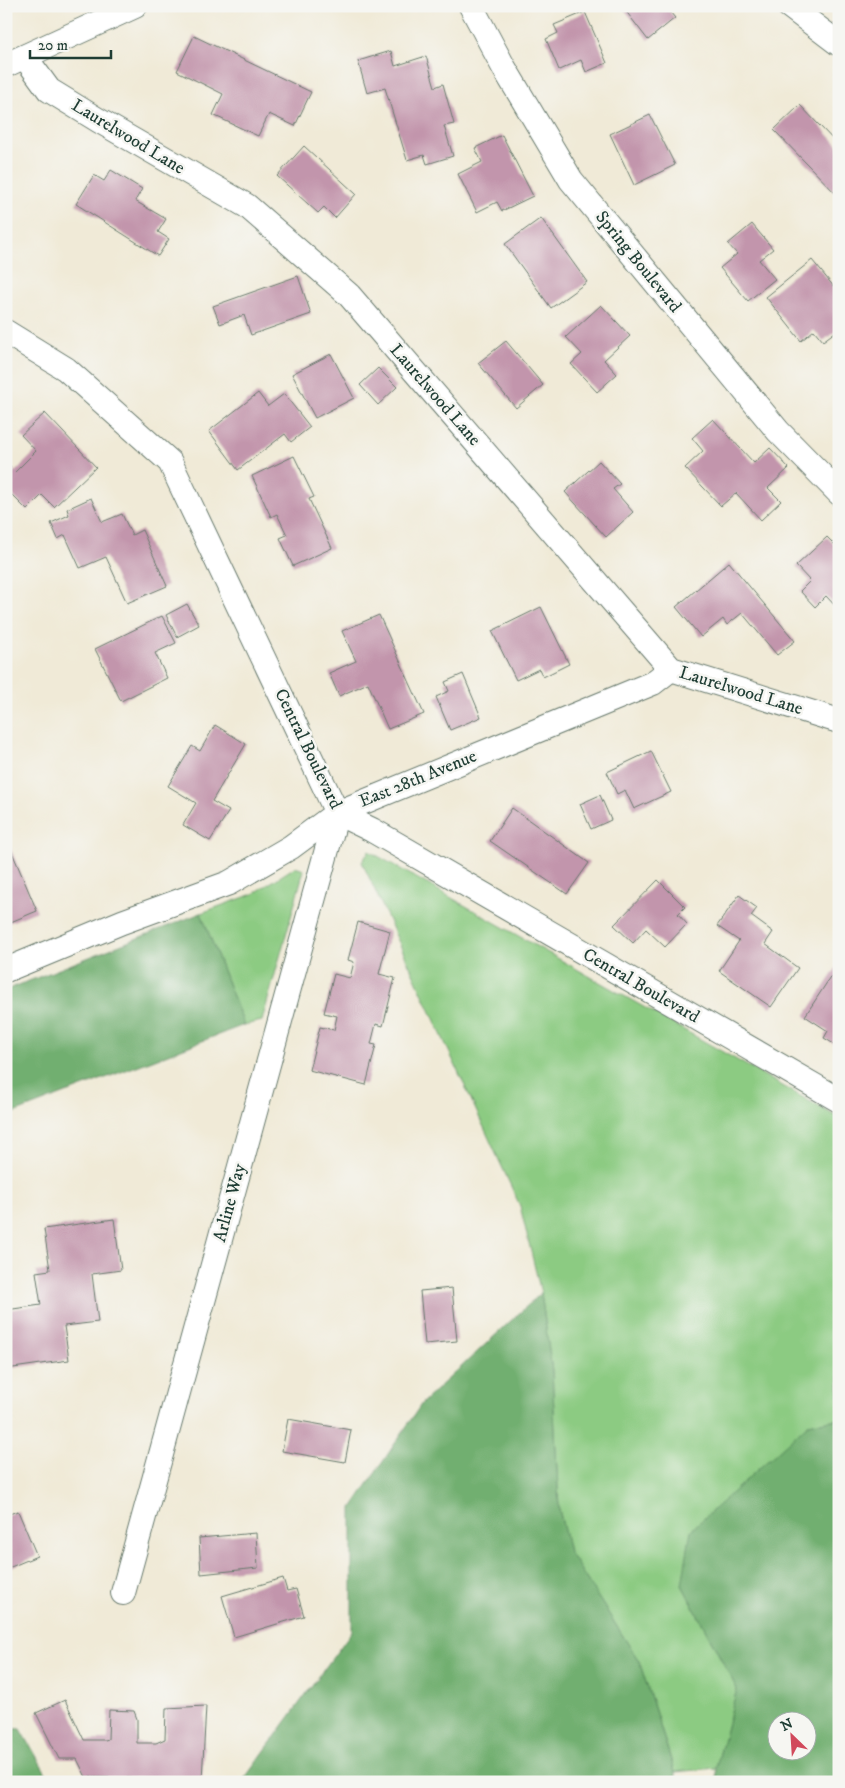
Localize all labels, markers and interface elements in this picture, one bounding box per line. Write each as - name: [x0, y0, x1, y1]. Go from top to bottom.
- scale bar: [30, 28, 111, 60]
- text: 20 m: [38, 36, 68, 55]
- street label: Laurelwood Lane: [67, 95, 189, 179]
- street label: Spring Boulevard: [590, 207, 686, 317]
- street label: Laurelwood Lane: [385, 339, 485, 451]
- street label: Laurelwood Lane: [677, 662, 805, 720]
- street label: Central Boulevard: [269, 685, 347, 813]
- street label: East 28th Avenue: [356, 745, 480, 813]
- street label: Central Boulevard: [579, 944, 703, 1028]
- street label: Arline Way: [209, 1161, 251, 1245]
- north arrow: [768, 1710, 818, 1760]
- text: N: [778, 1714, 796, 1736]

